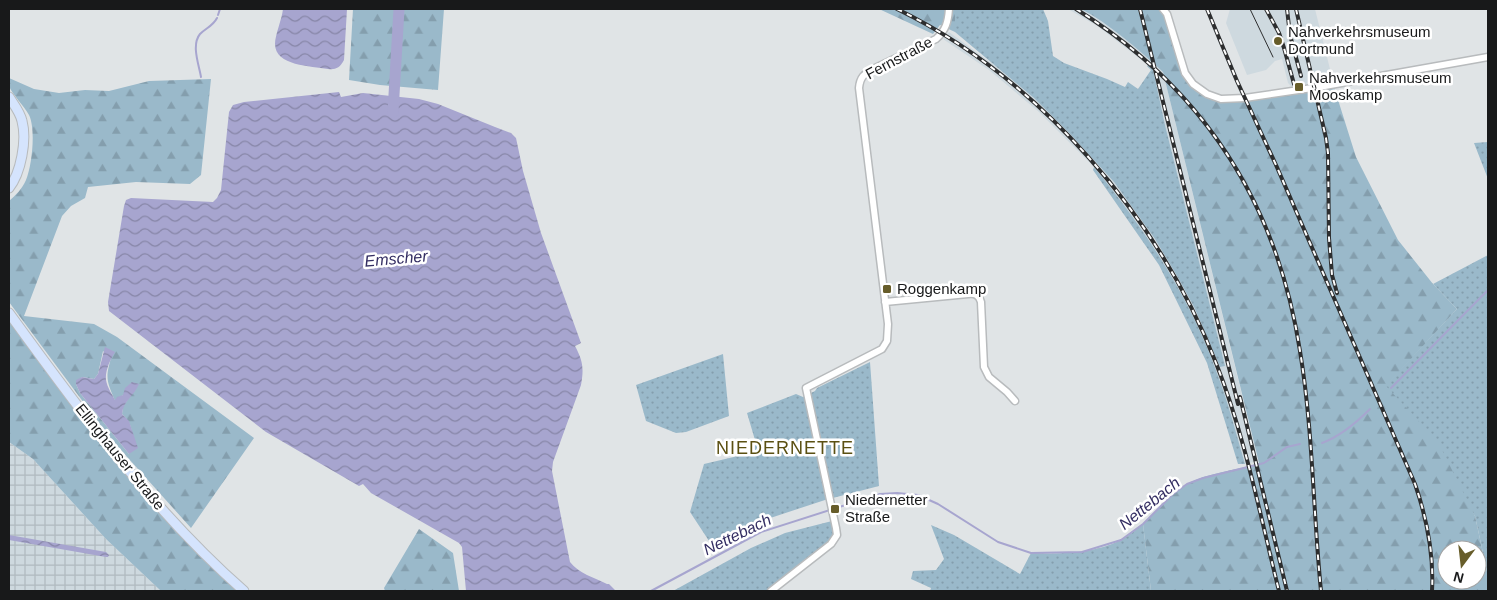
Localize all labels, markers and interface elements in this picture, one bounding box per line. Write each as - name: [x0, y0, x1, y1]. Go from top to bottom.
- place label: Nahverkehrsmuseum Dortmund: [1288, 23, 1431, 57]
- street label: Fernstraße: [862, 33, 935, 82]
- marker: Nahverkehrsmuseum Dortmund: [1272, 35, 1284, 47]
- place label: Nahverkehrsmuseum Mooskamp: [1309, 69, 1452, 103]
- marker: Nahverkehrsmuseum Mooskamp: [1293, 81, 1305, 93]
- water label: Emscher: [364, 247, 429, 270]
- place label: Roggenkamp: [897, 280, 986, 297]
- marker: Roggenkamp: [881, 283, 893, 295]
- street label: Ellinghauser Straße: [72, 400, 168, 513]
- district label: NIEDERNETTE: [716, 438, 854, 458]
- water label: Nettebach: [1116, 474, 1183, 533]
- place label: Niedernetter Straße: [845, 491, 928, 525]
- marker: Niedernetter Straße: [829, 503, 841, 515]
- water label: Nettebach: [701, 511, 774, 558]
- north arrow: [1437, 540, 1487, 590]
- text: N: [1452, 569, 1466, 587]

